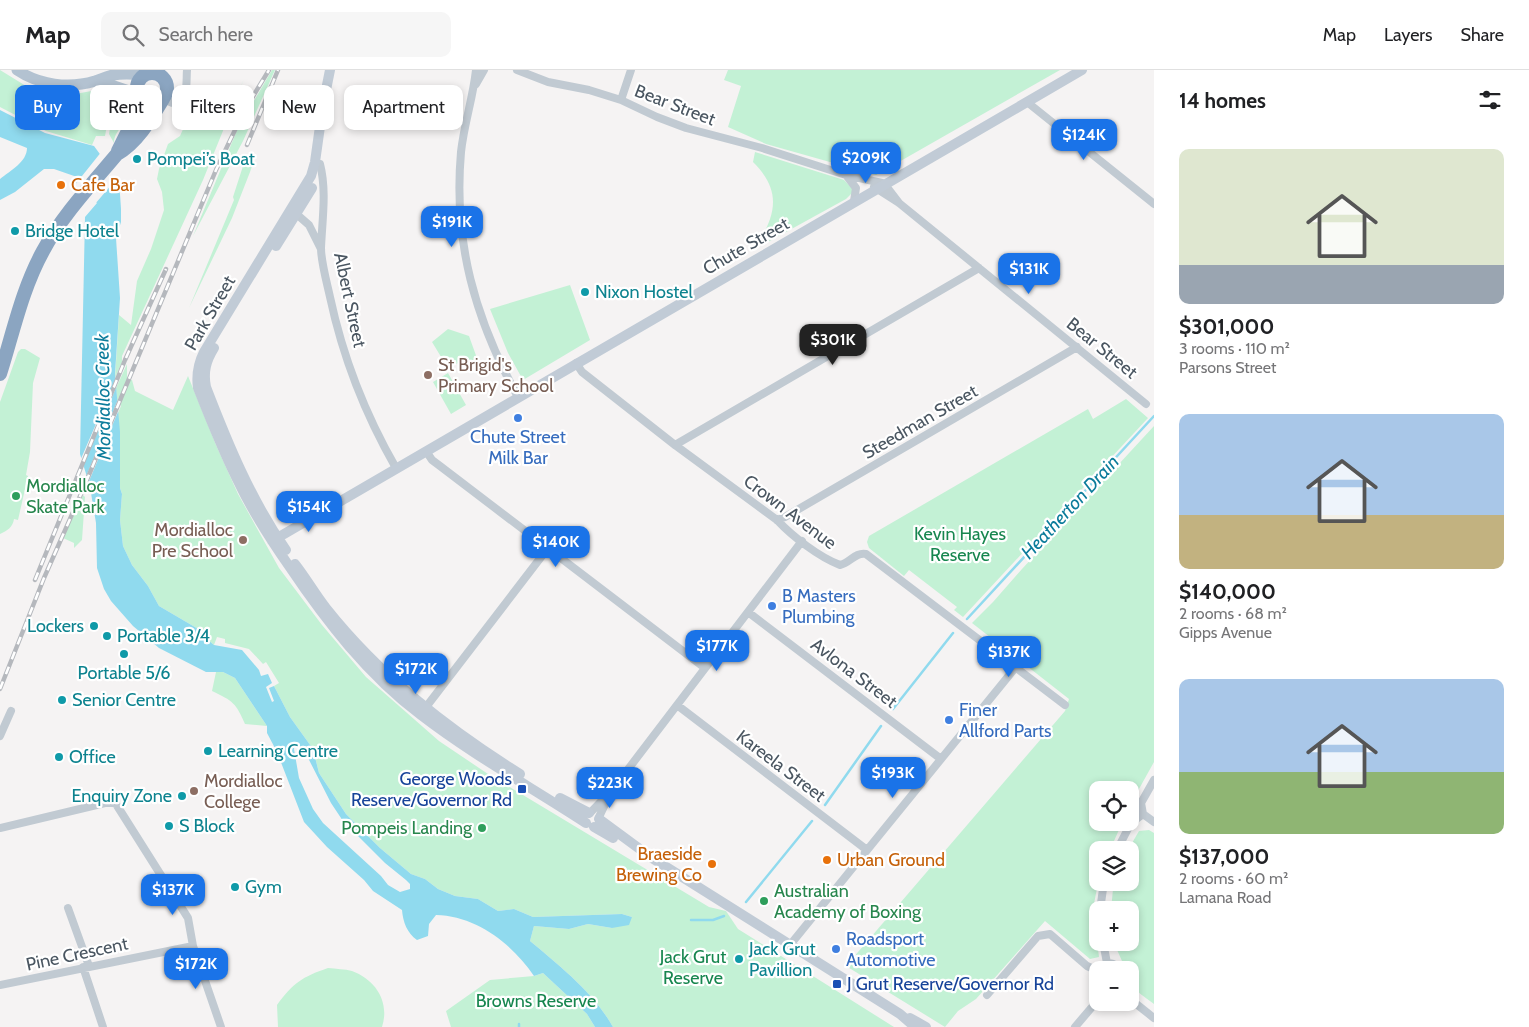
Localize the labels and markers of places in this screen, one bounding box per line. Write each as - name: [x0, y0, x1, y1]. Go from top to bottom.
- pin: $124K: [1049, 118, 1119, 161]
- pin: $209K: [831, 142, 901, 184]
- place label: Pompei’s Boat: [147, 148, 255, 170]
- marker: Pompei’s Boat: [131, 153, 143, 165]
- place label: Cafe Bar: [71, 174, 135, 196]
- marker: Cafe Bar: [55, 179, 67, 191]
- pin: $191K: [417, 206, 487, 248]
- place label: Bridge Hotel: [25, 220, 120, 242]
- marker: Bridge Hotel: [9, 225, 21, 237]
- pin: $131K: [994, 252, 1064, 295]
- place label: Nixon Hostel: [595, 281, 694, 303]
- marker: Nixon Hostel: [579, 286, 591, 298]
- pin: $301K: [798, 324, 868, 366]
- place label: St Brigid's Primary School: [438, 354, 554, 397]
- marker: St Brigid's Primary School: [422, 369, 434, 381]
- marker: Chute Street Milk Bar: [512, 412, 524, 424]
- place label: Chute Street Milk Bar: [470, 426, 566, 469]
- place label: Mordialloc Skate Park: [26, 475, 105, 518]
- marker: Mordialloc Skate Park: [10, 490, 22, 502]
- pin: $154K: [274, 490, 344, 533]
- place label: Mordialloc Pre School: [152, 519, 234, 562]
- pin: $140K: [521, 526, 591, 568]
- marker: Mordialloc Pre School: [237, 534, 249, 546]
- place label: B Masters Plumbing: [782, 585, 856, 628]
- marker: B Masters Plumbing: [766, 600, 778, 612]
- place label: Lockers: [27, 615, 84, 637]
- marker: Lockers: [88, 620, 100, 632]
- place label: Portable 3/4: [117, 625, 210, 647]
- marker: Portable 3/4: [101, 630, 113, 642]
- pin: $177K: [682, 630, 752, 672]
- pin: $137K: [974, 636, 1044, 678]
- marker: Portable 5/6: [118, 648, 130, 660]
- pin: $172K: [381, 652, 451, 695]
- place label: Portable 5/6: [77, 662, 171, 684]
- place label: Senior Centre: [72, 689, 176, 711]
- marker: Senior Centre: [56, 694, 68, 706]
- place label: Finer Allford Parts: [959, 699, 1052, 742]
- marker: Finer Allford Parts: [943, 714, 955, 726]
- place label: Learning Centre: [218, 740, 338, 762]
- marker: Learning Centre: [202, 745, 214, 757]
- place label: Office: [69, 746, 116, 768]
- marker: Office: [53, 751, 65, 763]
- pin: $193K: [858, 756, 928, 799]
- pin: $223K: [575, 766, 645, 809]
- place label: George Woods Reserve/Governor Rd: [351, 768, 512, 811]
- place label: Mordialloc College: [204, 770, 283, 813]
- marker: George Woods Reserve/Governor Rd: [516, 783, 528, 795]
- place label: Enquiry Zone: [71, 785, 172, 807]
- marker: Mordialloc College: [188, 785, 200, 797]
- marker: Enquiry Zone: [176, 790, 188, 802]
- place label: S Block: [179, 815, 235, 837]
- place label: Pompeis Landing: [341, 817, 473, 839]
- marker: S Block: [163, 820, 175, 832]
- marker: Pompeis Landing: [476, 822, 488, 834]
- place label: Braeside Brewing Co: [616, 843, 702, 886]
- place label: Urban Ground: [837, 849, 945, 871]
- marker: Urban Ground: [821, 854, 833, 866]
- marker: Braeside Brewing Co: [706, 858, 718, 870]
- pin: $137K: [138, 874, 208, 916]
- place label: Gym: [245, 876, 282, 898]
- place label: Australian Academy of Boxing: [774, 880, 922, 923]
- marker: Gym: [229, 881, 241, 893]
- marker: Australian Academy of Boxing: [758, 895, 770, 907]
- place label: Roadsport Automotive: [846, 928, 936, 971]
- place label: Jack Grut Pavillion: [748, 938, 816, 981]
- marker: Roadsport Automotive: [830, 943, 842, 955]
- pin: $172K: [161, 948, 231, 990]
- marker: Jack Grut Pavillion: [733, 953, 745, 965]
- place label: J Grut Reserve/Governor Rd: [846, 973, 1054, 995]
- marker: J Grut Reserve/Governor Rd: [831, 978, 843, 990]

